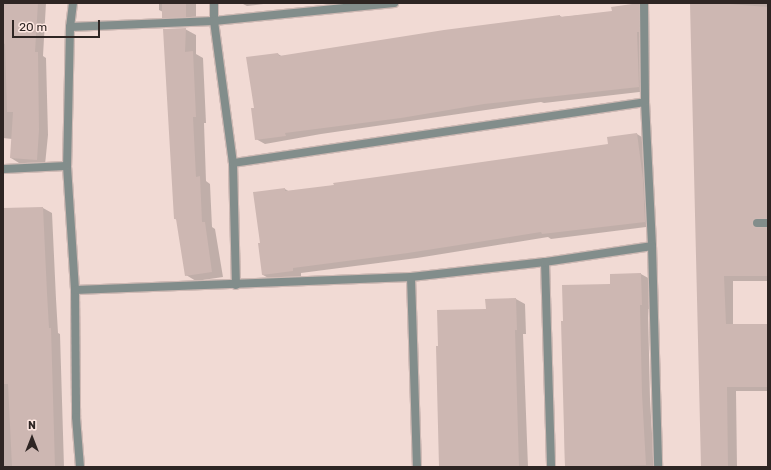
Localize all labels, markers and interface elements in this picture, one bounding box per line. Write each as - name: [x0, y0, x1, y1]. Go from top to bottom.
- scale bar: [14, 12, 102, 38]
- text: 20 m: [19, 20, 47, 34]
- north arrow: [12, 418, 52, 458]
- text: N: [28, 419, 36, 432]

